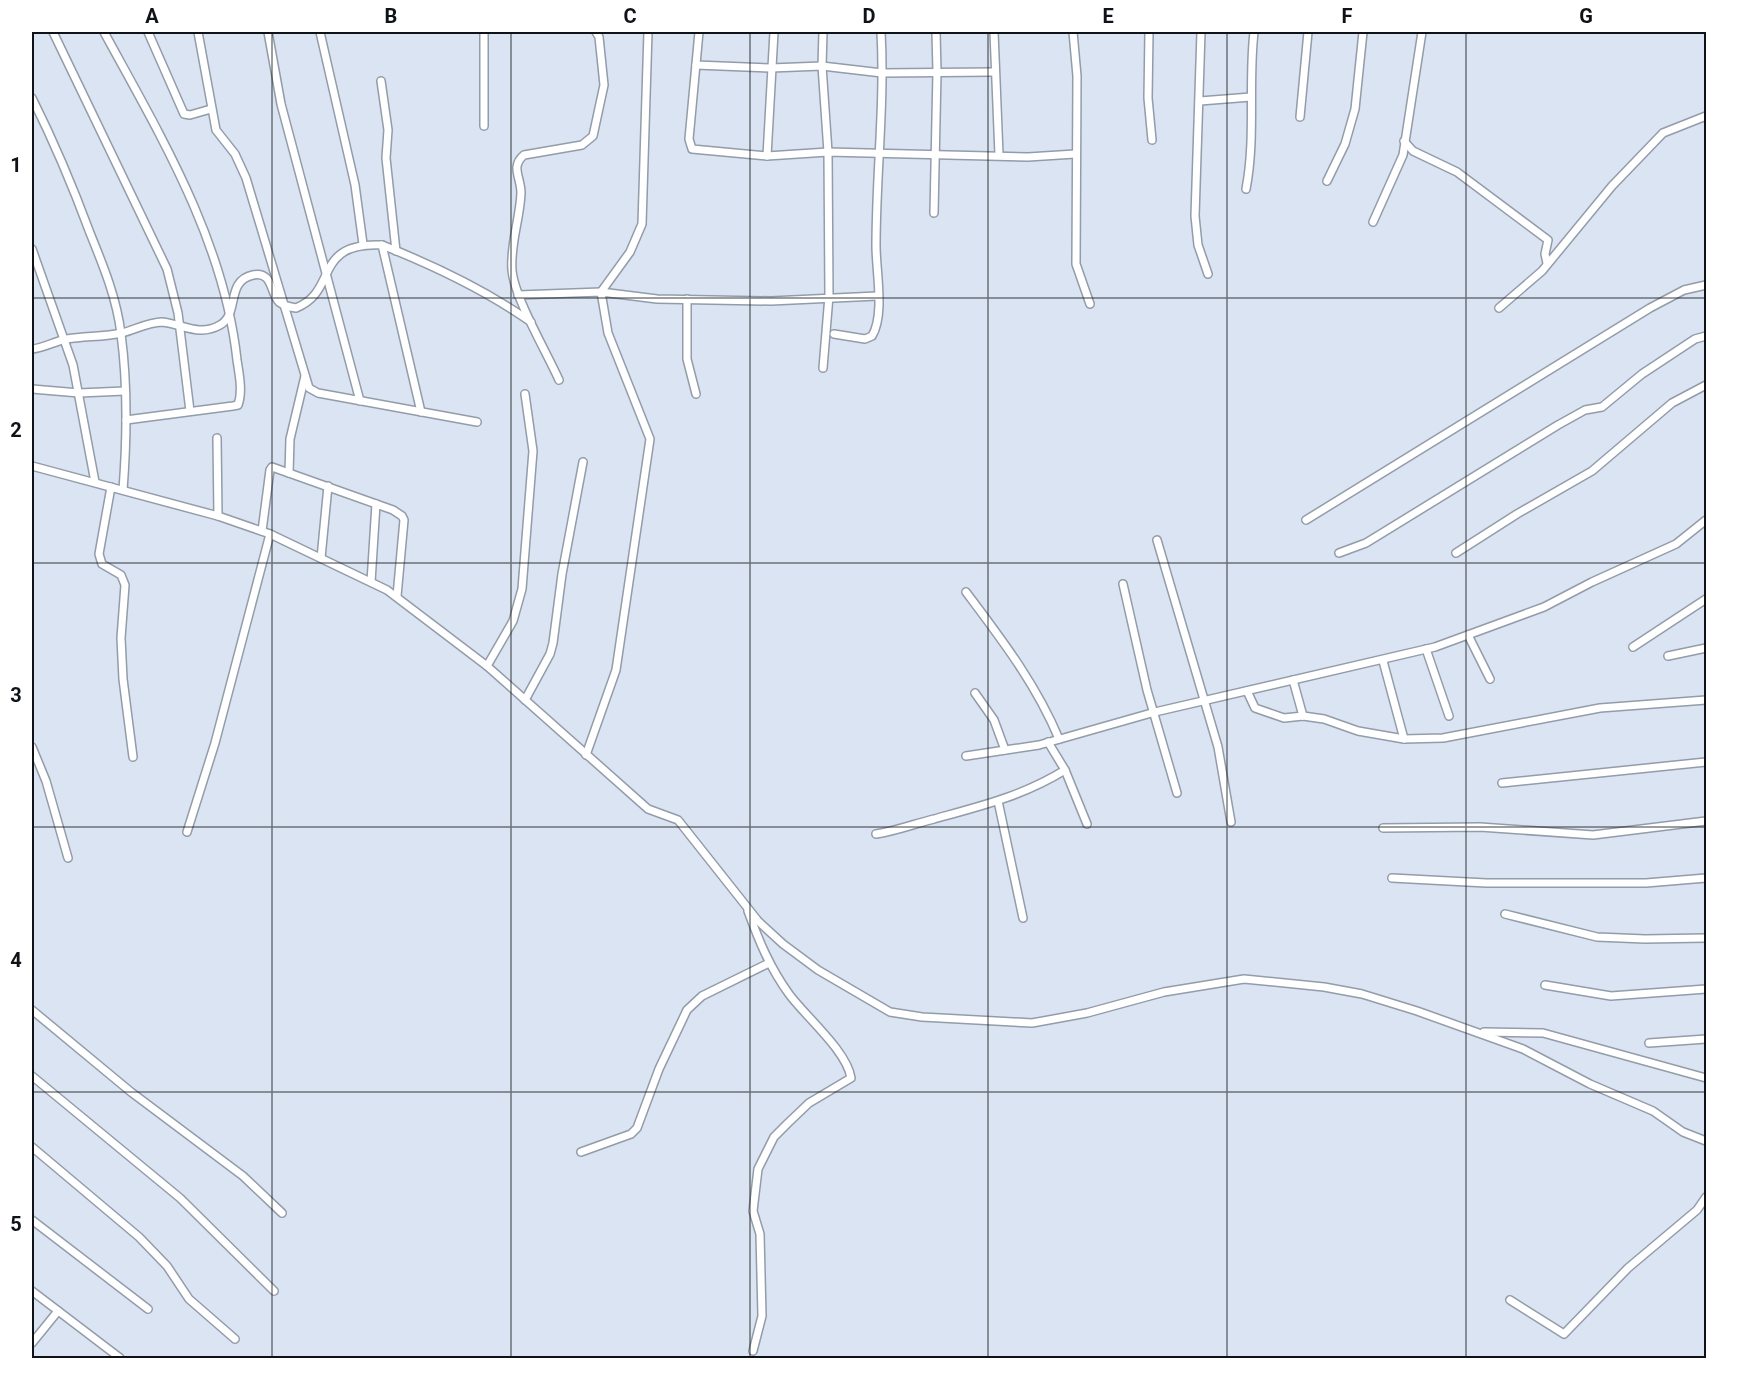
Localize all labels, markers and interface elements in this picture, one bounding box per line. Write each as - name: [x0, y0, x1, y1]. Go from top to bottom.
- text: A: [145, 4, 159, 28]
- text: B: [385, 4, 397, 28]
- text: C: [623, 4, 637, 28]
- text: D: [863, 4, 876, 28]
- text: E: [1102, 4, 1114, 28]
- text: F: [1342, 4, 1353, 28]
- text: G: [1579, 4, 1593, 28]
- text: 1: [10, 153, 22, 177]
- text: 2: [10, 418, 22, 442]
- text: 3: [10, 683, 22, 707]
- text: 4: [10, 948, 22, 972]
- text: 5: [10, 1212, 22, 1236]

